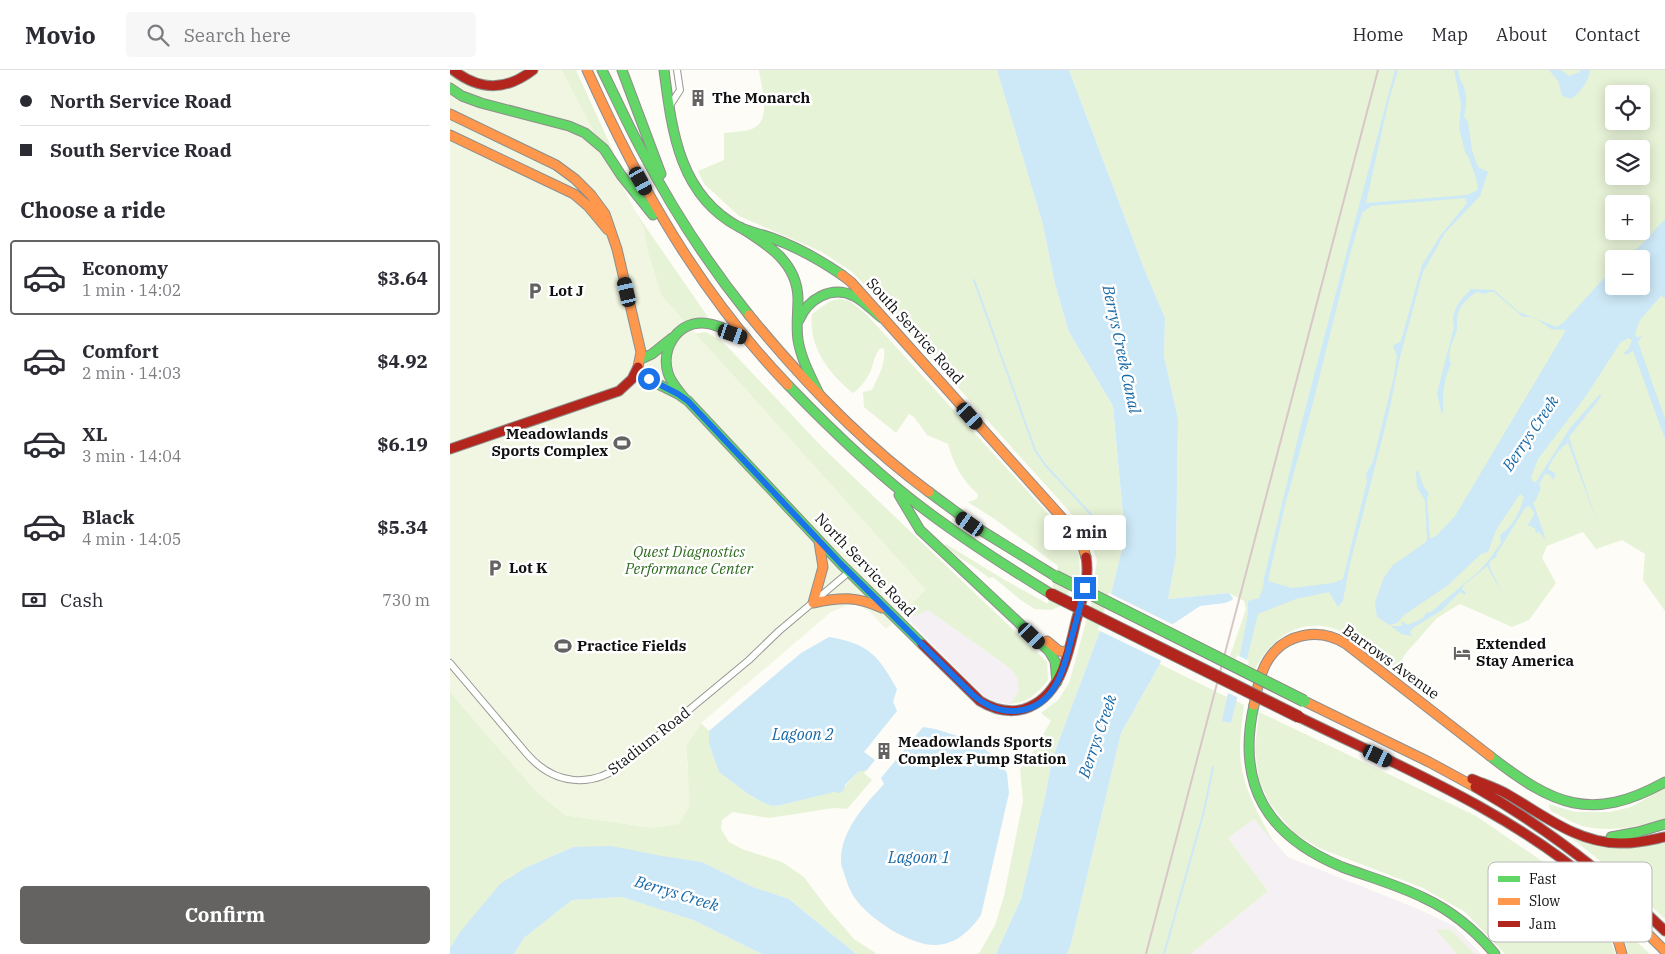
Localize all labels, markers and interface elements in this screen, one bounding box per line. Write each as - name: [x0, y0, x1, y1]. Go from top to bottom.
- search box: [126, 12, 476, 57]
- text: Movio: [25, 19, 96, 51]
- icon: search: [144, 21, 172, 49]
- text: Search here: [184, 23, 291, 47]
- text: Home: [1352, 23, 1404, 46]
- text: Map: [1432, 23, 1468, 46]
- text: About: [1496, 23, 1547, 46]
- text: Contact: [1575, 23, 1640, 46]
- map controls: [1605, 85, 1650, 295]
- button: locate: [1605, 85, 1650, 130]
- building icon: The Monarch: [688, 88, 708, 108]
- place label: The Monarch: [712, 88, 811, 107]
- text: North Service Road: [50, 89, 232, 113]
- text: South Service Road: [50, 138, 232, 162]
- button: layers: [1605, 140, 1650, 185]
- car: [627, 164, 654, 198]
- text: Choose a ride: [20, 195, 166, 224]
- button: +: [1605, 195, 1650, 240]
- button: −: [1605, 250, 1650, 295]
- icon: car: [22, 255, 67, 300]
- text: Economy: [82, 256, 168, 280]
- text: $3.64: [377, 266, 428, 290]
- street label: South Service Road: [863, 274, 968, 388]
- car: [616, 276, 637, 308]
- text: 1 min · 14:02: [82, 280, 181, 300]
- parking icon: Lot J: [525, 281, 545, 301]
- place label: Lot J: [549, 281, 584, 300]
- water label: Berrys Creek Canal: [1098, 282, 1145, 415]
- car: [716, 322, 749, 346]
- icon: car: [22, 338, 67, 383]
- text: Comfort: [82, 339, 159, 363]
- text: $4.92: [377, 349, 428, 373]
- text: 2 min · 14:03: [82, 363, 181, 383]
- route start: [638, 368, 660, 390]
- water label: Berrys Creek: [1497, 391, 1563, 475]
- car: [954, 400, 985, 432]
- icon: car: [22, 421, 67, 466]
- text: XL: [82, 422, 108, 446]
- place label: Meadowlands Sports Complex: [491, 424, 608, 460]
- text: $6.19: [377, 432, 428, 456]
- sports icon: Meadowlands Sports Complex: [612, 433, 632, 453]
- text: 3 min · 14:04: [82, 446, 181, 466]
- icon: car: [22, 504, 67, 549]
- text: Black: [82, 505, 134, 529]
- street label: North Service Road: [811, 509, 920, 620]
- car: [953, 509, 986, 539]
- text: $5.34: [377, 515, 428, 539]
- callout: 2 min: [1044, 516, 1126, 550]
- text: 2 min: [1063, 522, 1107, 542]
- text: 4 min · 14:05: [82, 529, 181, 549]
- park label: Quest Diagnostics Performance Center: [624, 542, 753, 578]
- parking icon: Lot K: [485, 558, 505, 578]
- place label: Lot K: [509, 558, 548, 577]
- route end: [1074, 577, 1096, 599]
- icon: cash: [20, 586, 48, 614]
- text: Cash: [60, 588, 104, 612]
- text: 730 m: [382, 590, 430, 610]
- car: [1015, 620, 1048, 652]
- street label: Barrows Avenue: [1339, 620, 1443, 703]
- place label: Extended Stay America: [1476, 634, 1574, 670]
- sports icon: Practice Fields: [553, 636, 573, 656]
- place label: Practice Fields: [577, 636, 686, 655]
- hotel icon: Extended Stay America: [1452, 643, 1472, 663]
- water label: Berrys Creek: [1073, 691, 1121, 781]
- street label: Stadium Road: [604, 703, 694, 779]
- water label: Lagoon 2: [771, 724, 834, 744]
- place label: Meadowlands Sports Complex Pump Station: [898, 732, 1067, 768]
- building icon: Meadowlands Sports Complex Pump Station: [874, 741, 894, 761]
- car: [1361, 743, 1394, 769]
- water label: Lagoon 1: [887, 847, 950, 867]
- legend: [1488, 862, 1652, 942]
- water label: Berrys Creek: [632, 870, 722, 915]
- text: Fast: [1529, 870, 1557, 888]
- button: Confirm: [20, 886, 430, 944]
- text: Slow: [1529, 892, 1560, 910]
- text: Jam: [1529, 915, 1556, 933]

